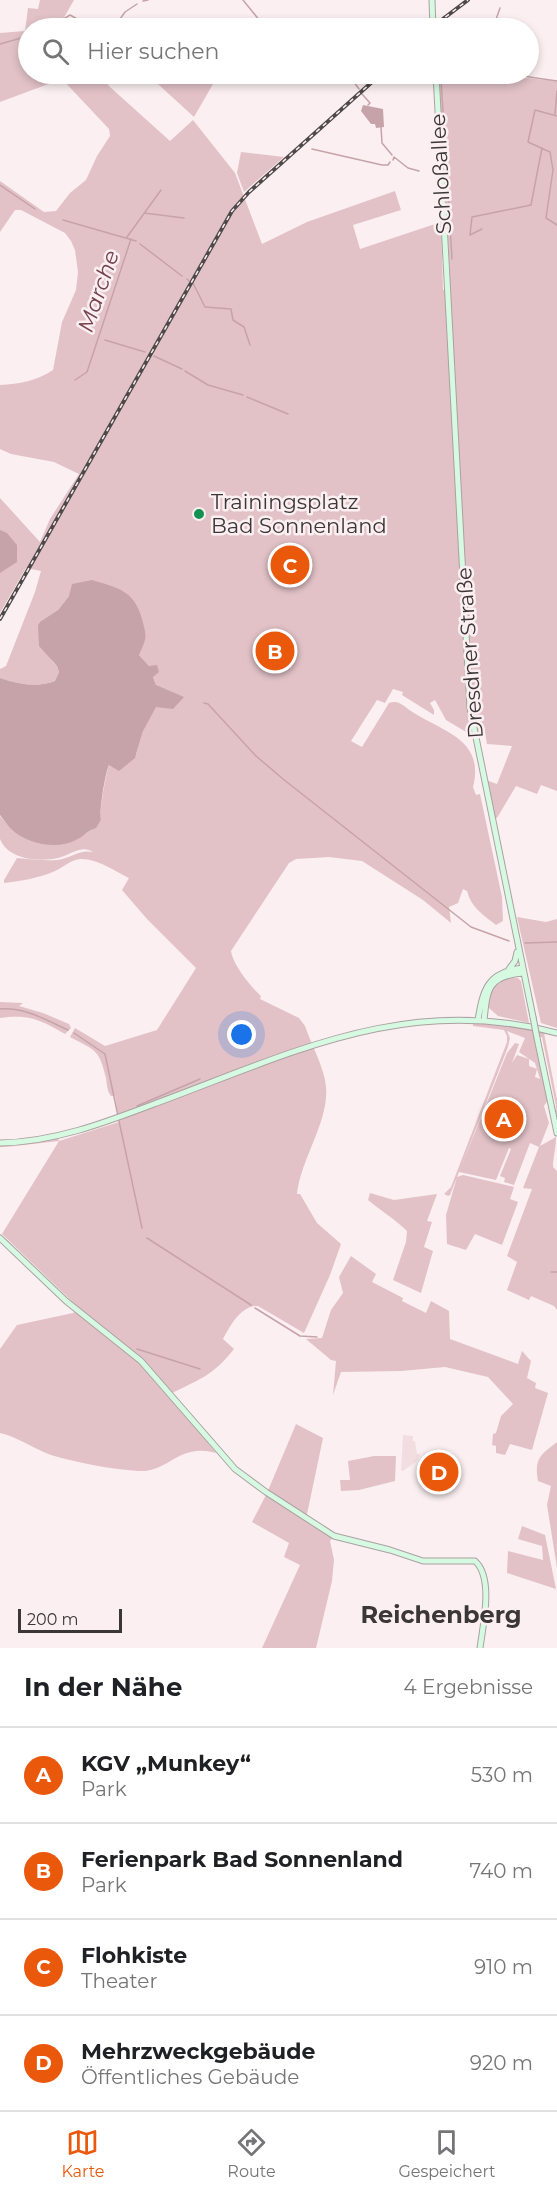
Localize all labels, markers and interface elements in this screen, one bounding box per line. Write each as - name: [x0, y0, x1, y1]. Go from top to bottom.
- search box: [18, 18, 539, 84]
- icon: search: [39, 35, 72, 68]
- text: Hier suchen: [87, 38, 219, 65]
- street label: Schloßallee: [425, 113, 456, 235]
- water label: Marche: [72, 247, 125, 336]
- place label: Trainingsplatz Bad Sonnenland: [211, 489, 387, 538]
- marker: Trainingsplatz Bad Sonnenland: [192, 507, 206, 521]
- pin: C: [270, 542, 310, 588]
- street label: Dresdner Straße: [451, 567, 488, 739]
- pin: B: [256, 628, 294, 674]
- your location: [227, 1020, 256, 1049]
- pin: A: [484, 1096, 524, 1142]
- pin: D: [420, 1450, 458, 1494]
- district label: Reichenberg: [360, 1600, 522, 1629]
- scale bar: [18, 1606, 122, 1634]
- text: 200 m: [27, 1610, 78, 1629]
- text: In der Nähe: [24, 1671, 182, 1703]
- text: 4 Ergebnisse: [404, 1675, 533, 1699]
- text: KGV „Munkey“: [81, 1750, 251, 1777]
- text: A: [36, 1763, 51, 1787]
- text: 530 m: [471, 1763, 533, 1787]
- text: Park: [81, 1777, 127, 1801]
- text: Ferienpark Bad Sonnenland: [81, 1846, 403, 1873]
- text: B: [36, 1859, 51, 1883]
- text: 740 m: [470, 1859, 533, 1883]
- text: Park: [81, 1873, 127, 1897]
- text: Flohkiste: [81, 1942, 187, 1969]
- text: C: [36, 1955, 51, 1979]
- text: 910 m: [474, 1955, 533, 1979]
- text: Theater: [81, 1969, 157, 1993]
- text: Mehrzweckgebäude: [81, 2038, 315, 2065]
- text: D: [35, 2051, 52, 2075]
- text: 920 m: [470, 2051, 533, 2075]
- text: Öffentliches Gebäude: [81, 2065, 299, 2089]
- tab: Karte: [61, 2126, 105, 2181]
- tab: Route: [227, 2126, 276, 2181]
- tab: Gespeichert: [398, 2126, 496, 2181]

